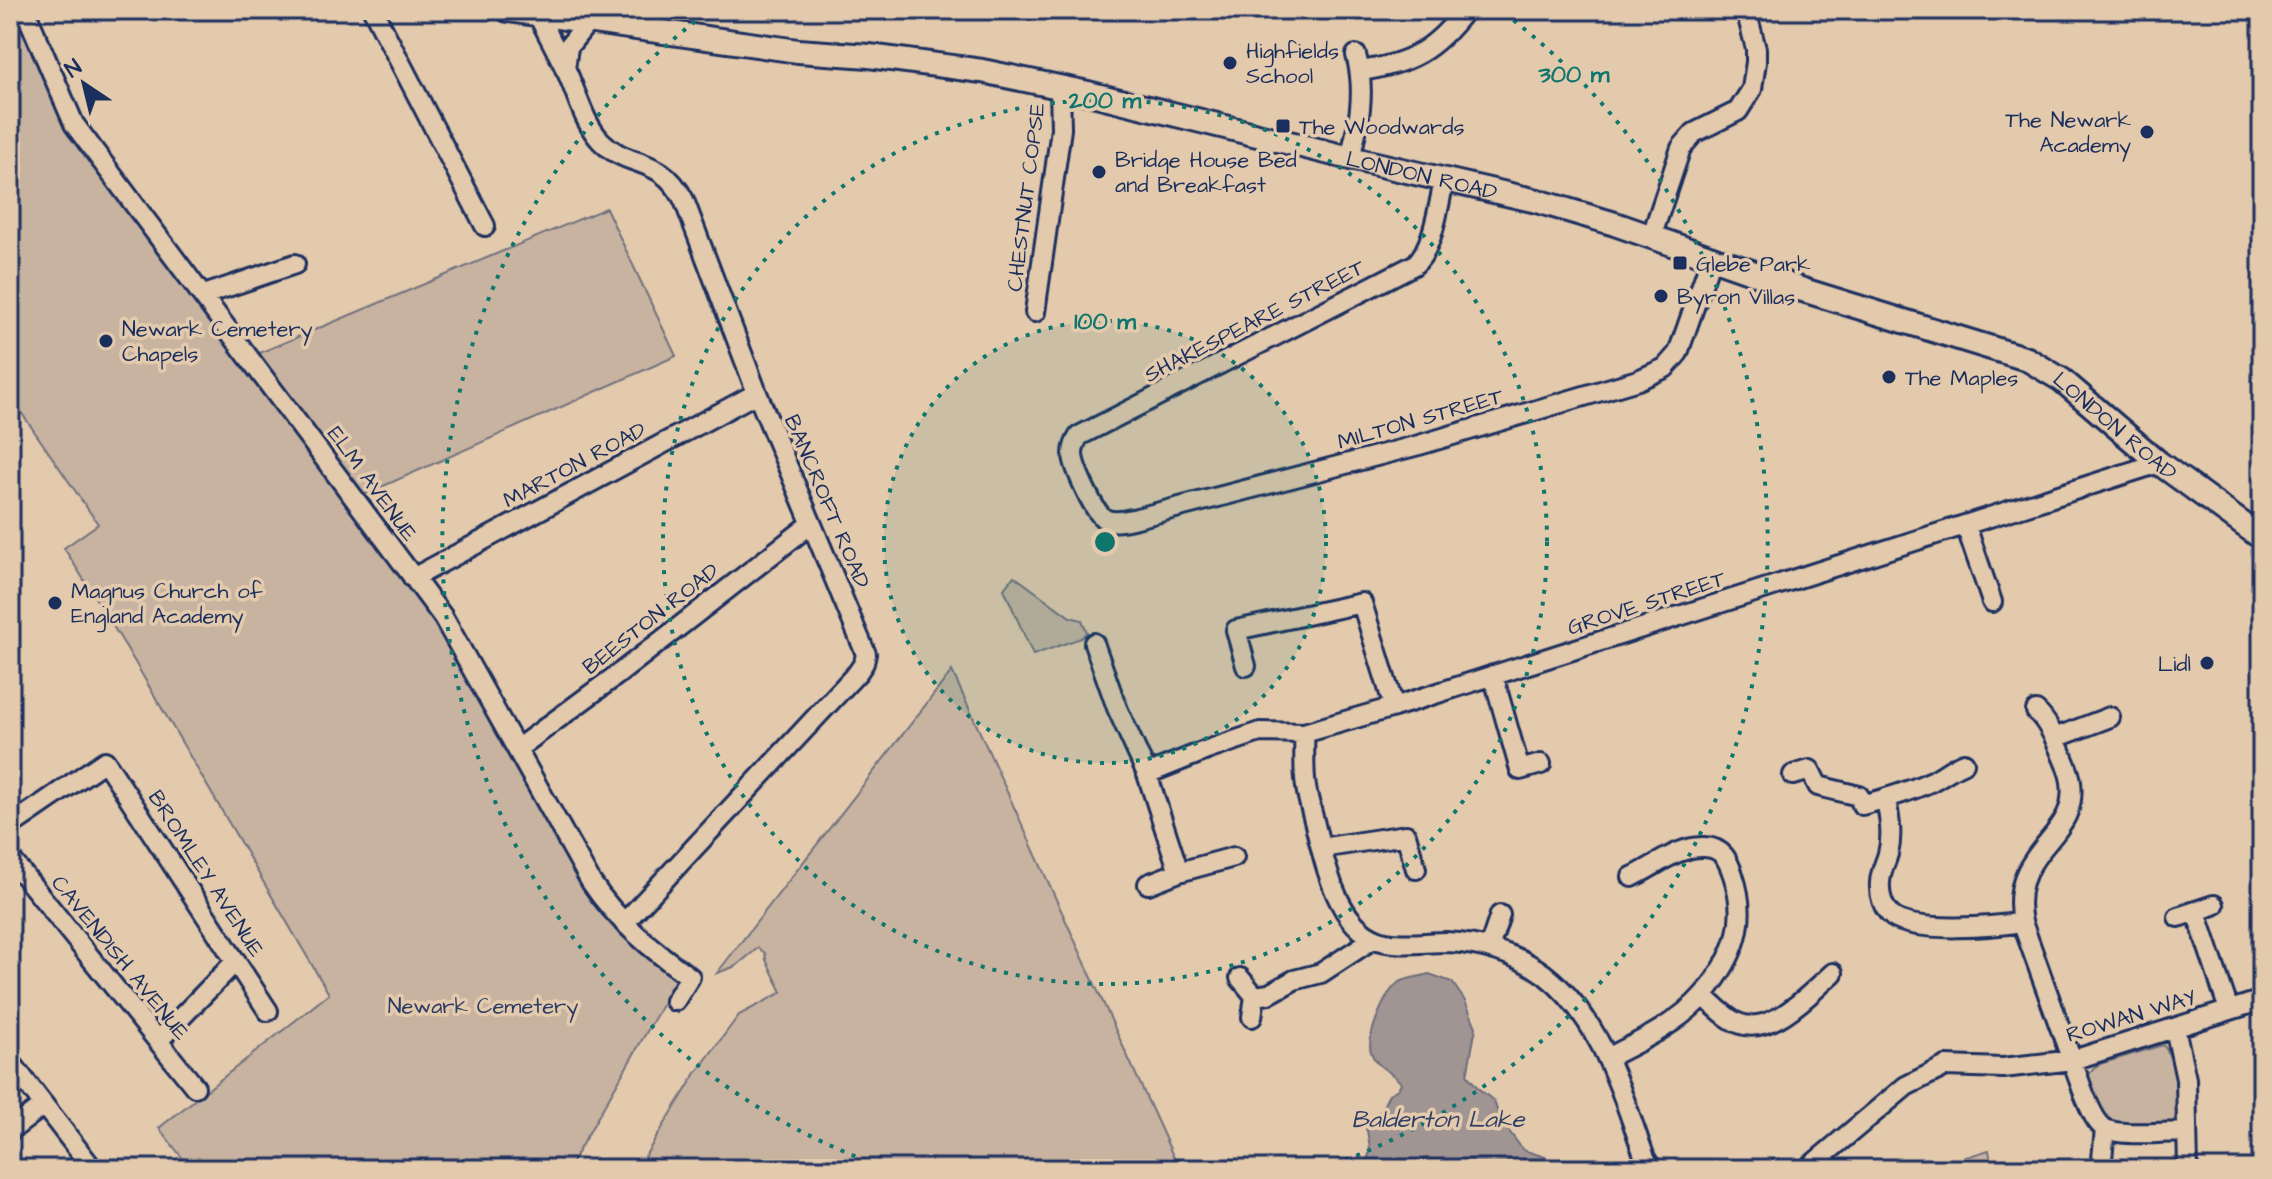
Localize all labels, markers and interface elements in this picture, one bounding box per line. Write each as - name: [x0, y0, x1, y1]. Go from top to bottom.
- place label: Highfields School: [1246, 36, 1339, 92]
- north arrow: [44, 44, 124, 124]
- text: N: [59, 52, 88, 85]
- marker: Highfields School: [1221, 54, 1239, 72]
- text: 300 m: [1538, 58, 1610, 92]
- text: 200 m: [1068, 84, 1141, 118]
- street label: CHESTNUT COPSE: [1000, 101, 1053, 293]
- place label: The Newark Academy: [2005, 105, 2131, 162]
- place label: The Woodwards: [1299, 112, 1464, 143]
- marker: The Woodwards: [1274, 117, 1292, 135]
- marker: The Newark Academy: [2138, 123, 2156, 141]
- street label: LONDON ROAD: [1343, 144, 1500, 208]
- place label: Bridge House Bed and Breakfast: [1115, 145, 1297, 201]
- marker: Bridge House Bed and Breakfast: [1090, 163, 1108, 181]
- place label: Glebe Park: [1696, 249, 1811, 280]
- street label: SHAKESPEARE STREET: [1139, 252, 1371, 391]
- marker: Glebe Park: [1671, 254, 1689, 272]
- place label: Byron Villas: [1677, 282, 1795, 314]
- marker: Byron Villas: [1652, 287, 1670, 305]
- text: 100 m: [1074, 305, 1136, 339]
- place label: Newark Cemetery Chapels: [122, 314, 313, 370]
- marker: Newark Cemetery Chapels: [97, 332, 115, 350]
- place label: The Maples: [1905, 363, 2018, 394]
- street label: LONDON ROAD: [2046, 365, 2183, 488]
- marker: The Maples: [1880, 368, 1898, 386]
- street label: MILTON STREET: [1334, 381, 1507, 458]
- street label: BANCROFT ROAD: [776, 410, 877, 593]
- street label: MARTON ROAD: [498, 415, 652, 516]
- street label: ELM AVENUE: [319, 420, 424, 548]
- centre of rings: [1091, 528, 1119, 556]
- street label: BEESTON ROAD: [576, 556, 726, 682]
- street label: GROVE STREET: [1563, 563, 1730, 644]
- place label: Magnus Church of England Academy: [71, 576, 264, 633]
- marker: Magnus Church of England Academy: [46, 594, 64, 612]
- place label: Lidl: [2158, 649, 2191, 680]
- marker: Lidl: [2198, 654, 2216, 672]
- street label: BROMLEY AVENUE: [140, 784, 271, 963]
- street label: CAVENDISH AVENUE: [44, 869, 196, 1047]
- street label: ROWAN WAY: [2063, 982, 2200, 1051]
- park label: Newark Cemetery: [388, 991, 578, 1023]
- water label: Balderton Lake: [1352, 1103, 1525, 1137]

